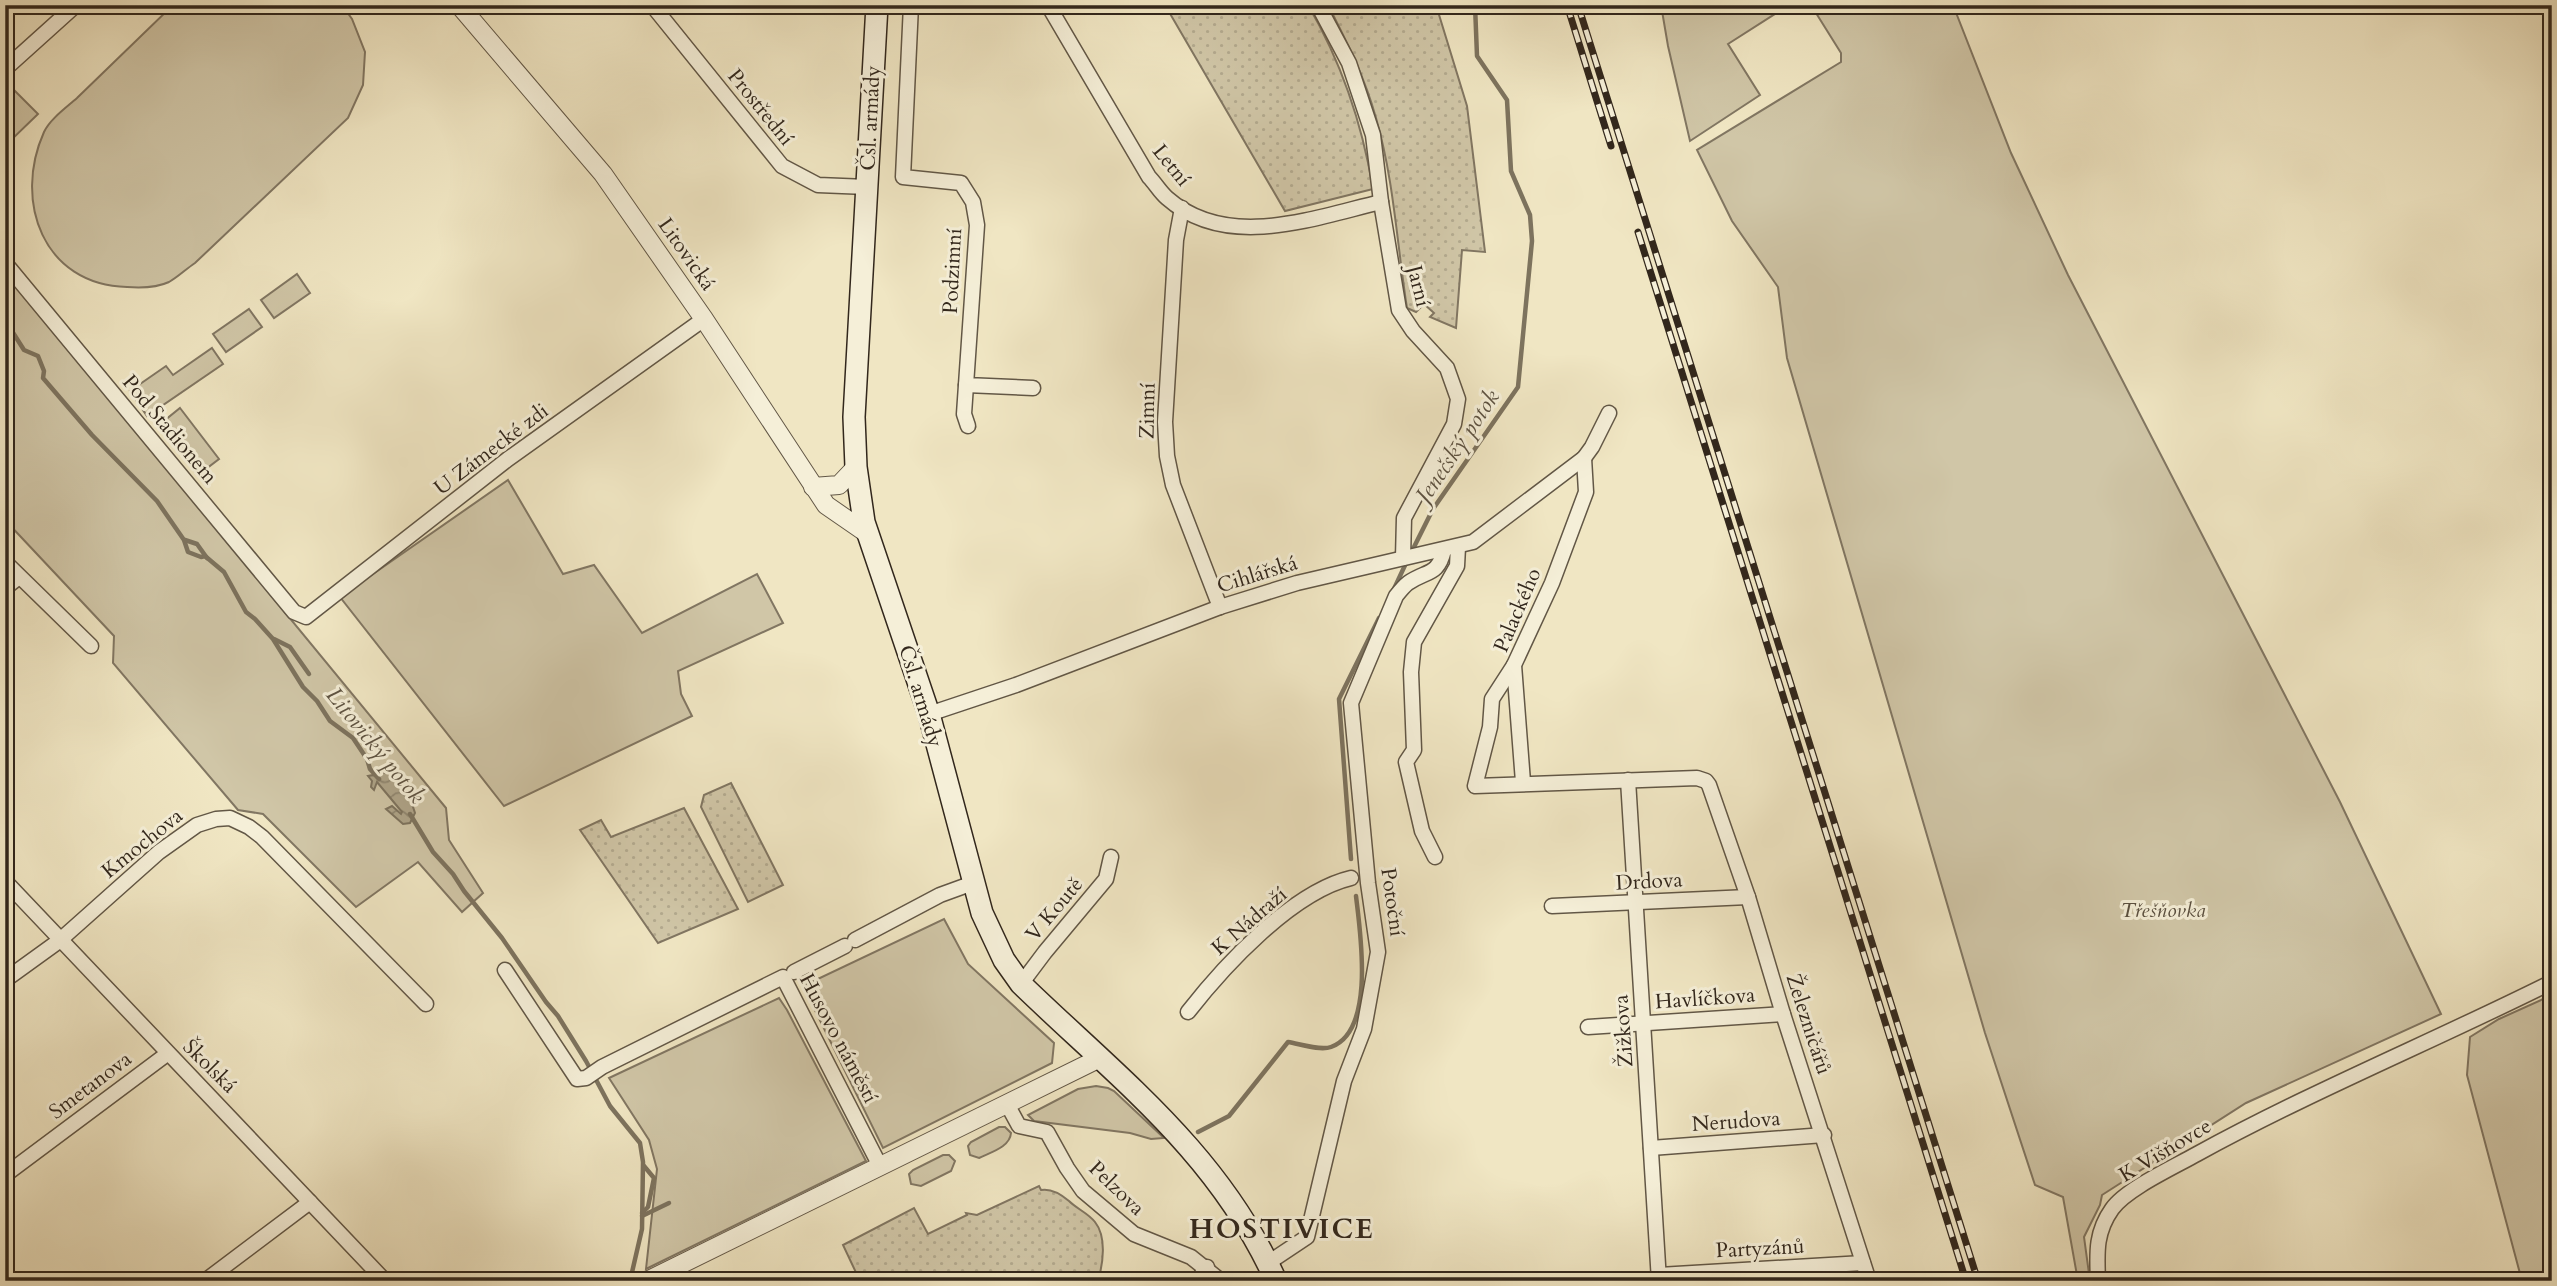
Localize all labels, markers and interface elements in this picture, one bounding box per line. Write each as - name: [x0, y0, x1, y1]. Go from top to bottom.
- street label: Prostřední: [721, 63, 801, 152]
- street label: Čsl. armády: [852, 65, 888, 171]
- street label: Letní: [1146, 138, 1198, 193]
- street label: Litovická: [651, 212, 722, 297]
- street label: Podzimní: [936, 227, 969, 315]
- street label: Jarní: [1399, 259, 1438, 310]
- street label: Pod Stadionem: [115, 368, 224, 490]
- street label: Zimní: [1133, 382, 1162, 439]
- water label: Jenečský potok: [1405, 383, 1507, 513]
- street label: U Zámecké zdi: [428, 397, 555, 502]
- street label: Cihlářská: [1213, 548, 1301, 600]
- street label: Palackého: [1487, 564, 1548, 657]
- street label: Čsl. armády: [891, 641, 951, 751]
- water label: Litovický potok: [319, 681, 433, 811]
- street label: Kmochova: [96, 802, 189, 885]
- street label: Drdova: [1615, 865, 1683, 898]
- street label: Potoční: [1373, 866, 1412, 938]
- street label: V Koutě: [1019, 871, 1090, 948]
- street label: K Nádraží: [1205, 880, 1293, 962]
- park label: Třešňovka: [2120, 896, 2206, 925]
- street label: Husovo náměstí: [792, 968, 885, 1108]
- street label: Železničářů: [1779, 970, 1839, 1078]
- street label: Havlíčkova: [1654, 981, 1756, 1016]
- street label: Žižkova: [1606, 994, 1640, 1068]
- street label: Školská: [176, 1032, 244, 1100]
- street label: Smetanova: [43, 1045, 138, 1126]
- street label: Nerudova: [1691, 1104, 1781, 1139]
- street label: K Višňovce: [2114, 1112, 2217, 1189]
- street label: Pelzova: [1082, 1154, 1151, 1222]
- district label: HOSTIVICE: [1189, 1210, 1375, 1248]
- street label: Partyzánů: [1715, 1232, 1805, 1265]

